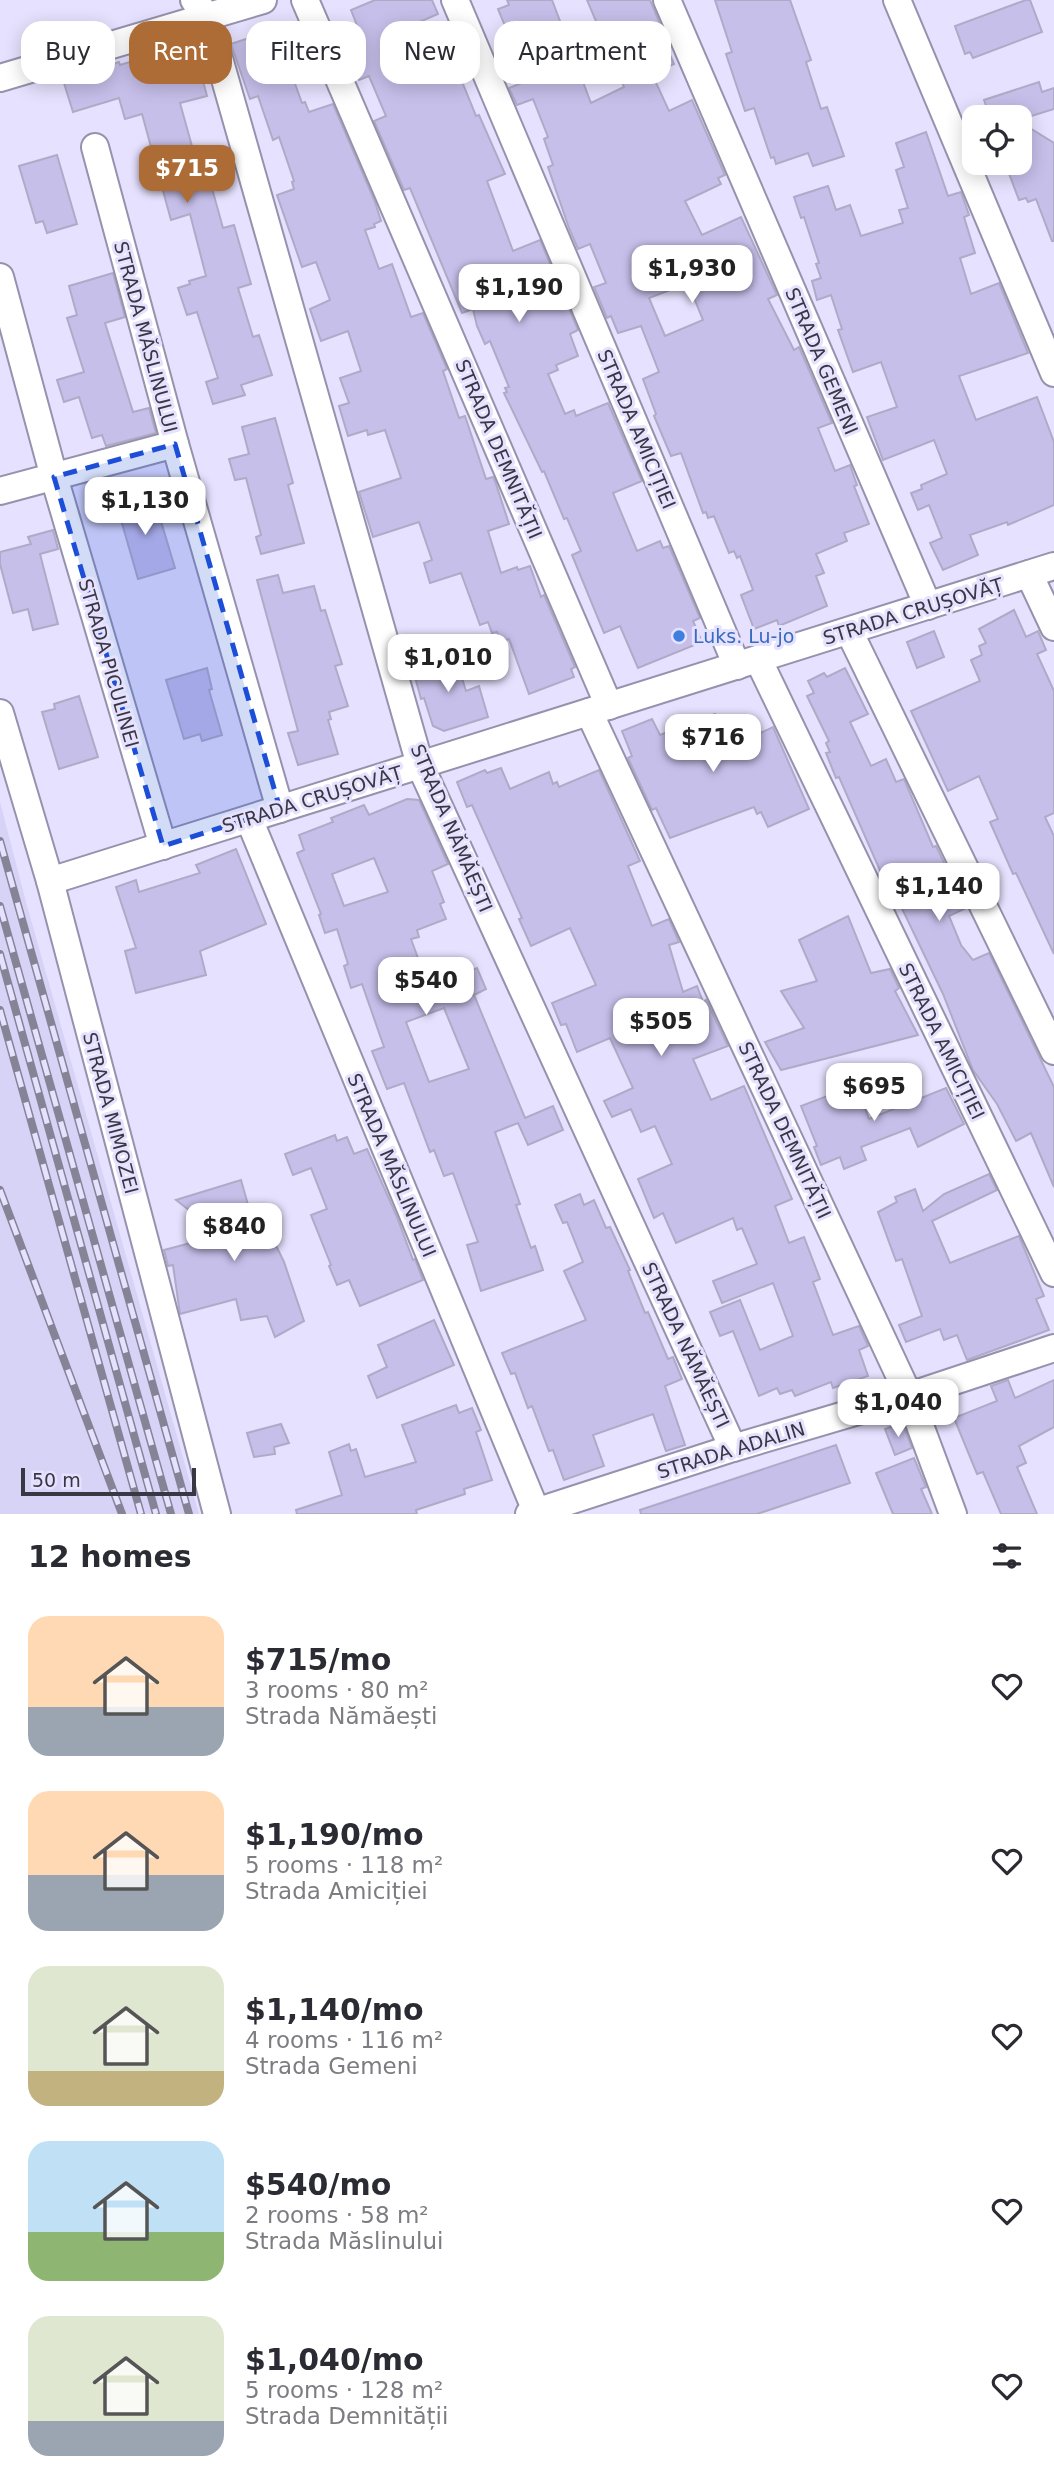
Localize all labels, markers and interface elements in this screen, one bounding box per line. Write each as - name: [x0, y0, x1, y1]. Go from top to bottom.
- chip: Buy: [21, 21, 115, 84]
- chip: Rent: [129, 21, 232, 84]
- chip: Filters: [246, 21, 366, 84]
- chip: New: [380, 21, 480, 84]
- chip: Apartment: [494, 21, 671, 84]
- map controls: [962, 105, 1032, 175]
- button: locate: [962, 105, 1032, 175]
- pin: $715: [146, 146, 228, 205]
- text: $715: [155, 155, 219, 181]
- street label: STRADA MĂSLINULUI: [110, 239, 183, 435]
- pin: $1,930: [635, 246, 749, 305]
- text: $1,930: [648, 255, 736, 281]
- pin: $1,190: [462, 264, 576, 324]
- text: $1,190: [475, 274, 563, 300]
- street label: STRADA GEMENI: [781, 284, 863, 438]
- street label: STRADA AMICIȚIEI: [593, 346, 681, 512]
- street label: STRADA DEMNITĂȚII: [450, 356, 548, 542]
- pin: $1,130: [88, 477, 202, 537]
- text: $1,130: [101, 487, 189, 513]
- street label: STRADA CRUȘOVĂȚ: [820, 572, 1006, 650]
- street label: STRADA PICULINEI: [74, 576, 144, 750]
- place label: Luks. Lu-jo: [693, 625, 794, 647]
- marker: Luks. Lu-jo: [671, 628, 687, 644]
- pin: $1,010: [391, 634, 505, 694]
- text: $1,010: [404, 644, 492, 670]
- pin: $716: [672, 714, 754, 774]
- text: $716: [681, 724, 745, 750]
- street label: STRADA NĂMĂEȘTI: [406, 740, 498, 916]
- street label: STRADA CRUȘOVĂȚ: [219, 760, 405, 838]
- pin: $1,140: [882, 864, 996, 923]
- text: $1,140: [895, 873, 983, 899]
- pin: $540: [385, 958, 467, 1017]
- street label: STRADA AMICIȚIEI: [894, 959, 989, 1123]
- text: $540: [394, 967, 458, 993]
- pin: $505: [620, 998, 702, 1058]
- text: $505: [629, 1008, 693, 1034]
- street label: STRADA MIMOZEI: [79, 1030, 143, 1196]
- street label: STRADA DEMNITĂȚII: [733, 1038, 837, 1222]
- pin: $695: [833, 1064, 915, 1123]
- street label: STRADA MĂSLINULUI: [343, 1069, 442, 1260]
- text: $695: [842, 1073, 906, 1099]
- pin: $840: [193, 1204, 275, 1263]
- text: $840: [202, 1213, 266, 1239]
- street label: STRADA NĂMĂEȘTI: [637, 1258, 735, 1432]
- pin: $1,040: [841, 1380, 955, 1439]
- text: $1,040: [854, 1389, 942, 1415]
- street label: STRADA ADALIN: [655, 1417, 807, 1483]
- scale bar: [21, 1465, 196, 1497]
- text: 50 m: [32, 1469, 81, 1491]
- icon: filters: [988, 1537, 1026, 1575]
- text: 12 homes: [28, 1539, 192, 1574]
- text: $715/mo: [245, 1642, 391, 1677]
- icon: home: [84, 1644, 168, 1728]
- icon: heart: [988, 1667, 1026, 1705]
- text: 3 rooms · 80 m²: [245, 1677, 429, 1703]
- text: Strada Nămăești: [245, 1703, 438, 1729]
- text: $1,190/mo: [245, 1817, 424, 1852]
- icon: home: [84, 1819, 168, 1903]
- icon: heart: [988, 1842, 1026, 1880]
- text: 5 rooms · 118 m²: [245, 1852, 443, 1878]
- text: Strada Amiciției: [245, 1878, 428, 1904]
- text: $1,140/mo: [245, 1992, 424, 2027]
- icon: home: [84, 1994, 168, 2078]
- icon: heart: [988, 2017, 1026, 2055]
- text: 4 rooms · 116 m²: [245, 2027, 443, 2053]
- text: Strada Gemeni: [245, 2053, 418, 2079]
- text: $540/mo: [245, 2167, 391, 2202]
- icon: home: [84, 2169, 168, 2253]
- icon: heart: [988, 2192, 1026, 2230]
- text: 2 rooms · 58 m²: [245, 2202, 429, 2228]
- text: Strada Măslinului: [245, 2228, 443, 2254]
- text: $1,040/mo: [245, 2342, 424, 2377]
- icon: home: [84, 2344, 168, 2428]
- icon: heart: [988, 2367, 1026, 2405]
- text: 5 rooms · 128 m²: [245, 2377, 443, 2403]
- text: Strada Demnității: [245, 2403, 448, 2429]

